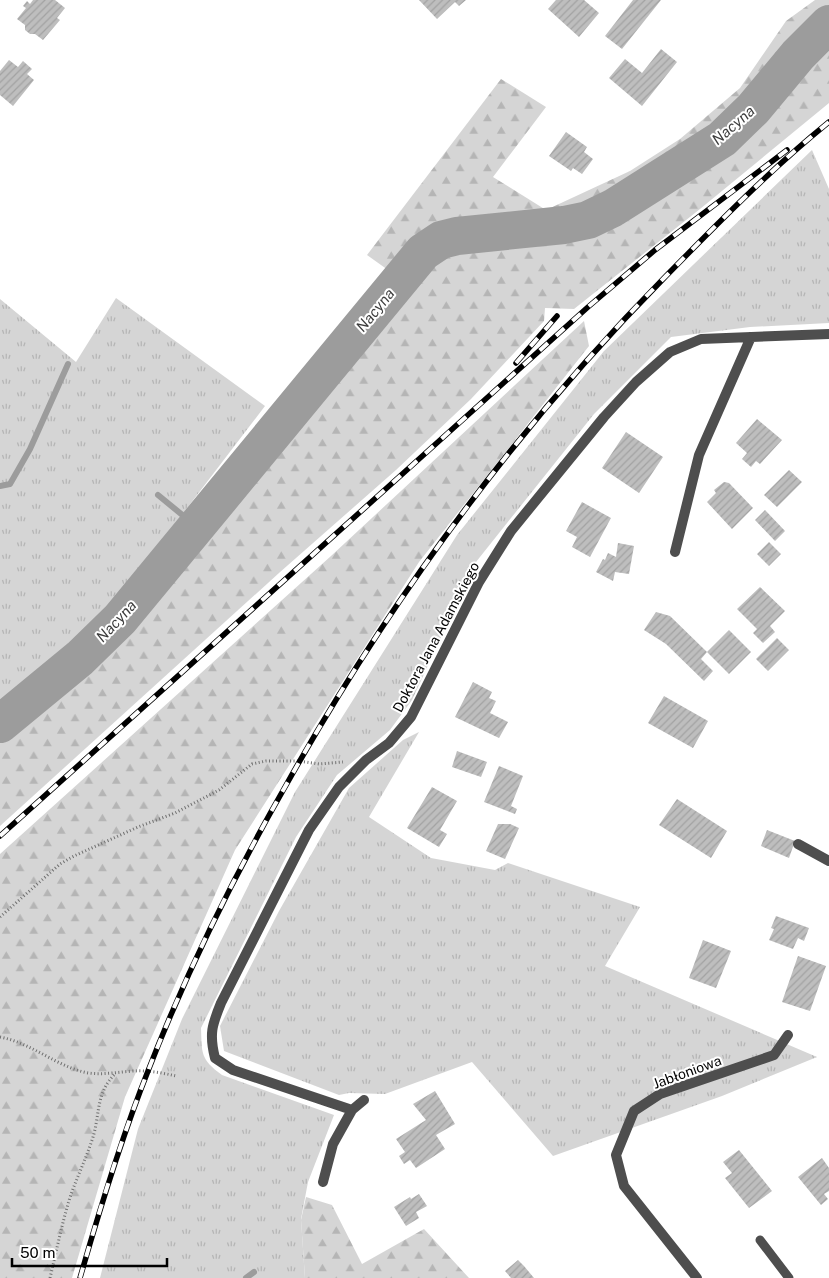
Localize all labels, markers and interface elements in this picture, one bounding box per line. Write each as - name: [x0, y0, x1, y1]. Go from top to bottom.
- water label: Nacyna: [708, 102, 758, 148]
- water label: Nacyna: [352, 285, 398, 335]
- street label: Doktora Jana Adamskiego: [390, 559, 482, 715]
- water label: Nacyna: [93, 597, 139, 645]
- street label: Jabłoniowa: [650, 1052, 724, 1092]
- scale bar: [12, 1236, 168, 1268]
- text: 50 m: [20, 1244, 55, 1261]

